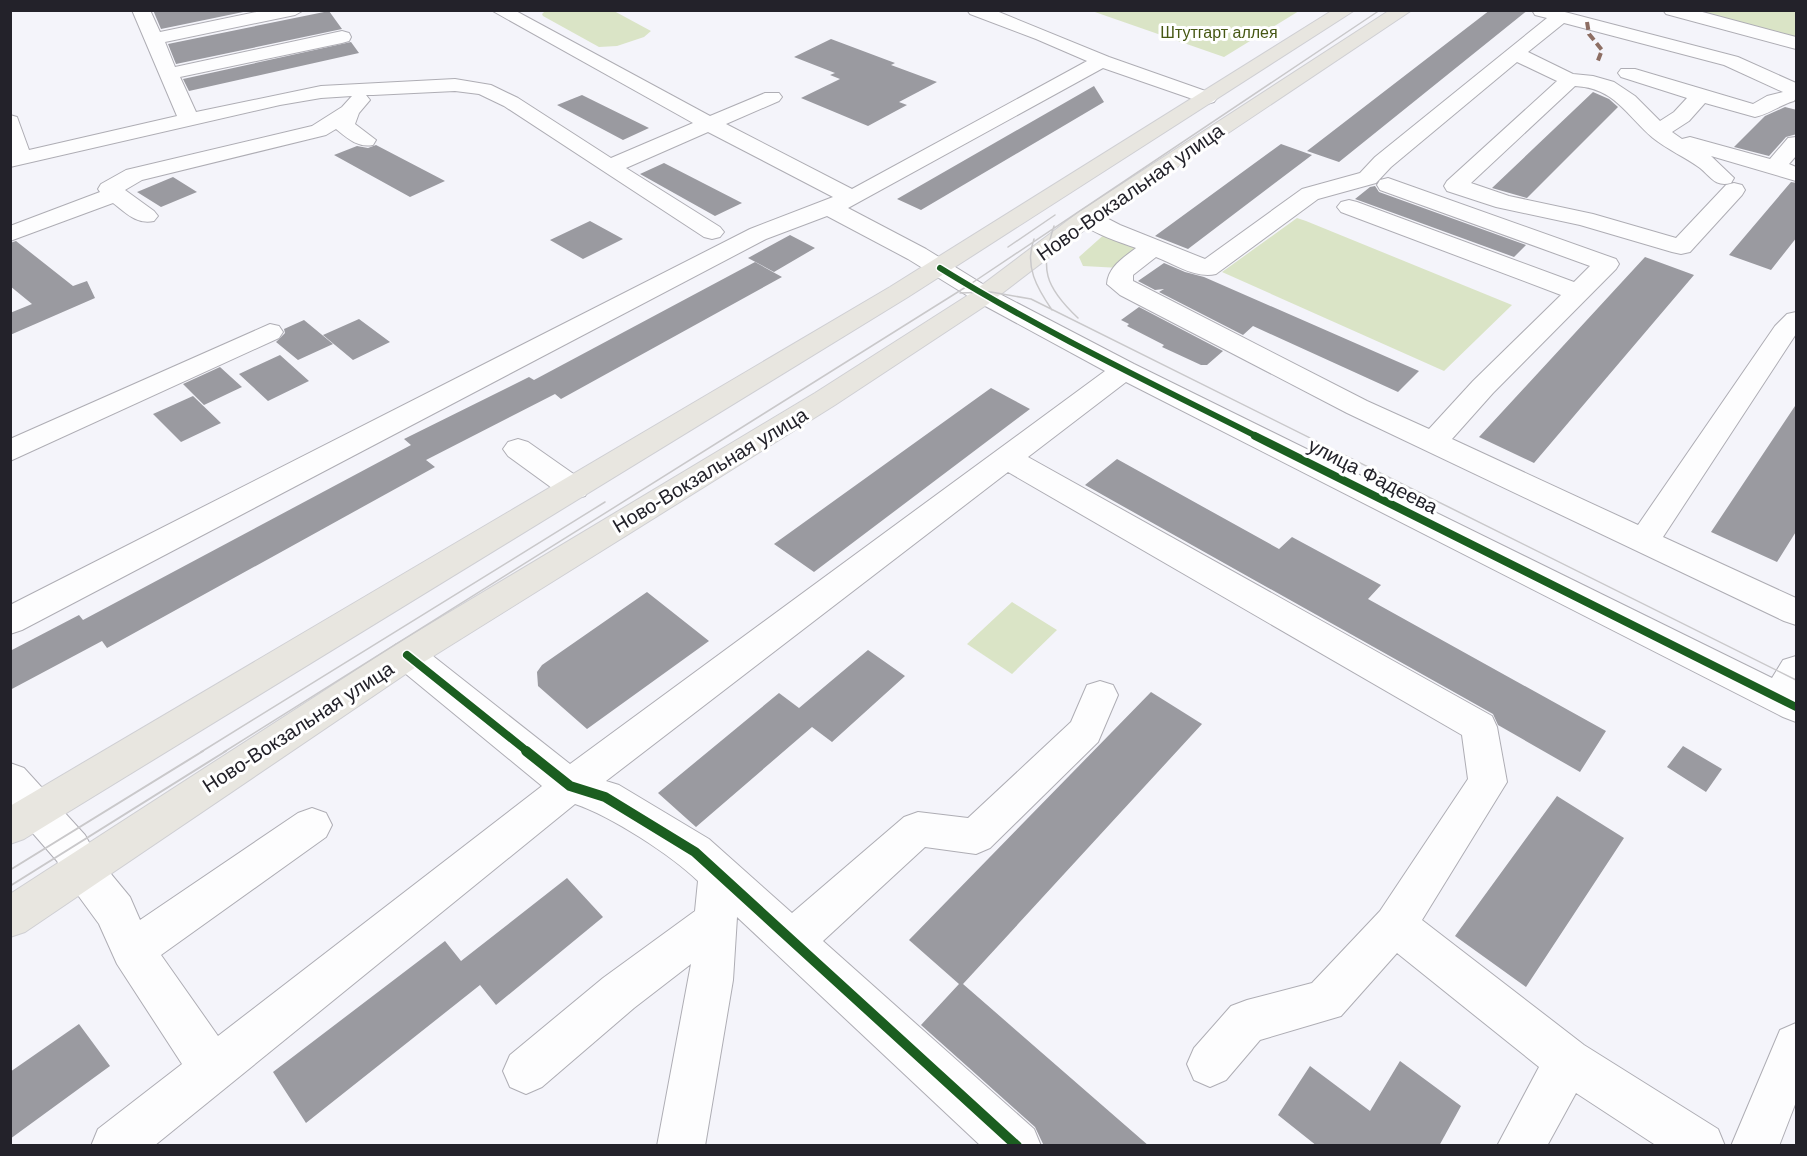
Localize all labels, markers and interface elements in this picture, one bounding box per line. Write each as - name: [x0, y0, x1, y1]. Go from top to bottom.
- park label: Штутгарт аллея: [1160, 24, 1278, 41]
- street label: Ново-Вокзальная улица: [1032, 119, 1228, 265]
- street label: Ново-Вокзальная улица: [609, 403, 812, 537]
- street label: улица Фадеева: [1305, 434, 1442, 518]
- street label: Ново-Вокзальная улица: [198, 657, 398, 797]

